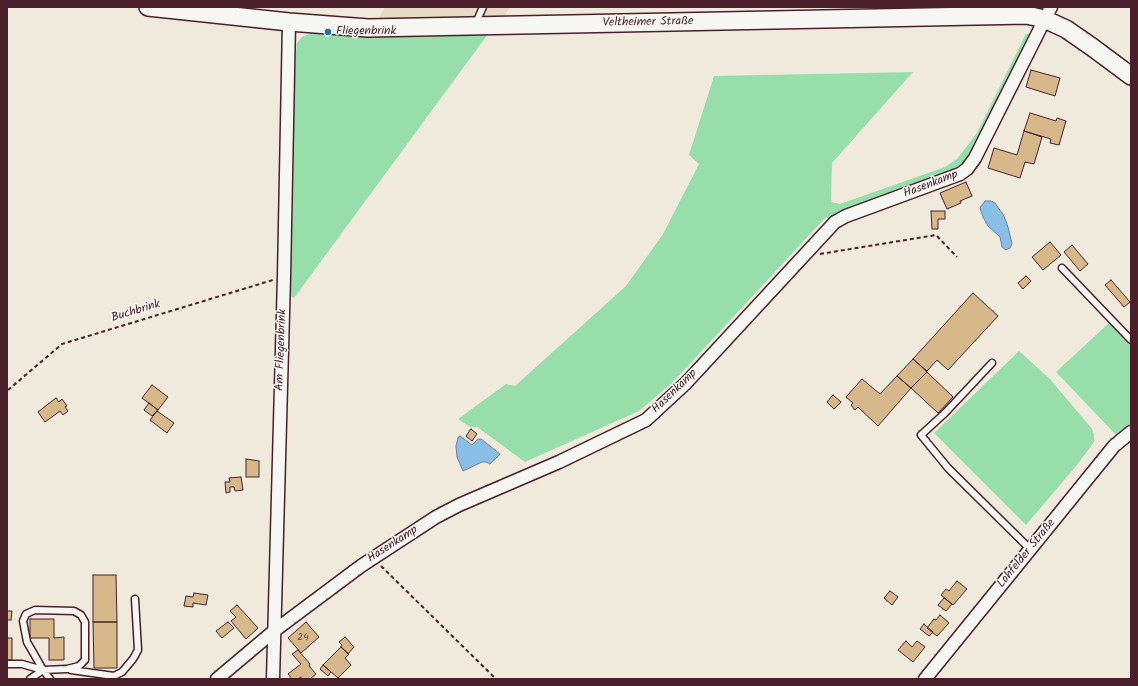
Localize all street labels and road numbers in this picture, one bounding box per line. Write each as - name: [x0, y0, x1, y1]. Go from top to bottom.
- street label: Veltheimer Straße: [602, 15, 694, 31]
- street label: Hasenkamp: [902, 168, 960, 202]
- street label: Buchbrink: [110, 298, 162, 326]
- street label: Am Fliegenbrink: [273, 309, 291, 391]
- street label: Hasenkamp: [649, 367, 701, 417]
- street label: Lohfelder Straße: [995, 517, 1059, 591]
- street label: Hasenkamp: [365, 523, 421, 567]

